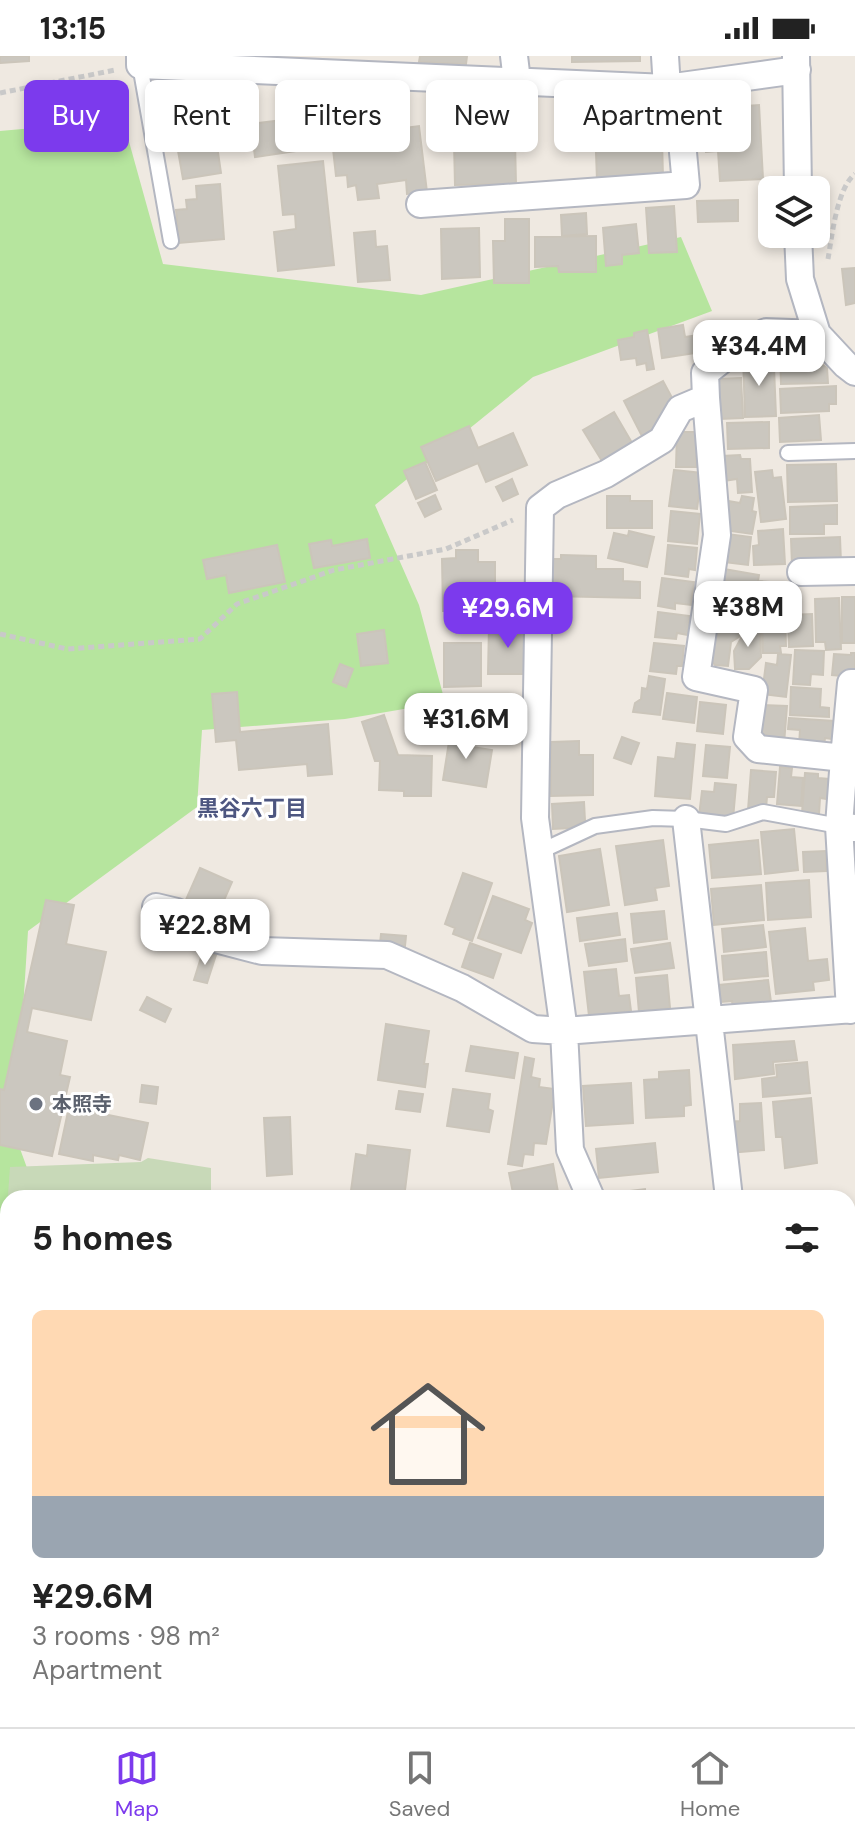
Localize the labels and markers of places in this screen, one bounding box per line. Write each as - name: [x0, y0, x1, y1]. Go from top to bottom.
- pin: ¥34.4M: [694, 320, 824, 388]
- pin: ¥38M: [701, 581, 795, 649]
- pin: ¥29.6M: [443, 582, 573, 650]
- pin: ¥31.6M: [401, 693, 531, 761]
- pin: ¥22.8M: [140, 899, 270, 967]
- place label: 本照寺: [52, 1091, 112, 1117]
- marker: 本照寺: [27, 1095, 45, 1113]

